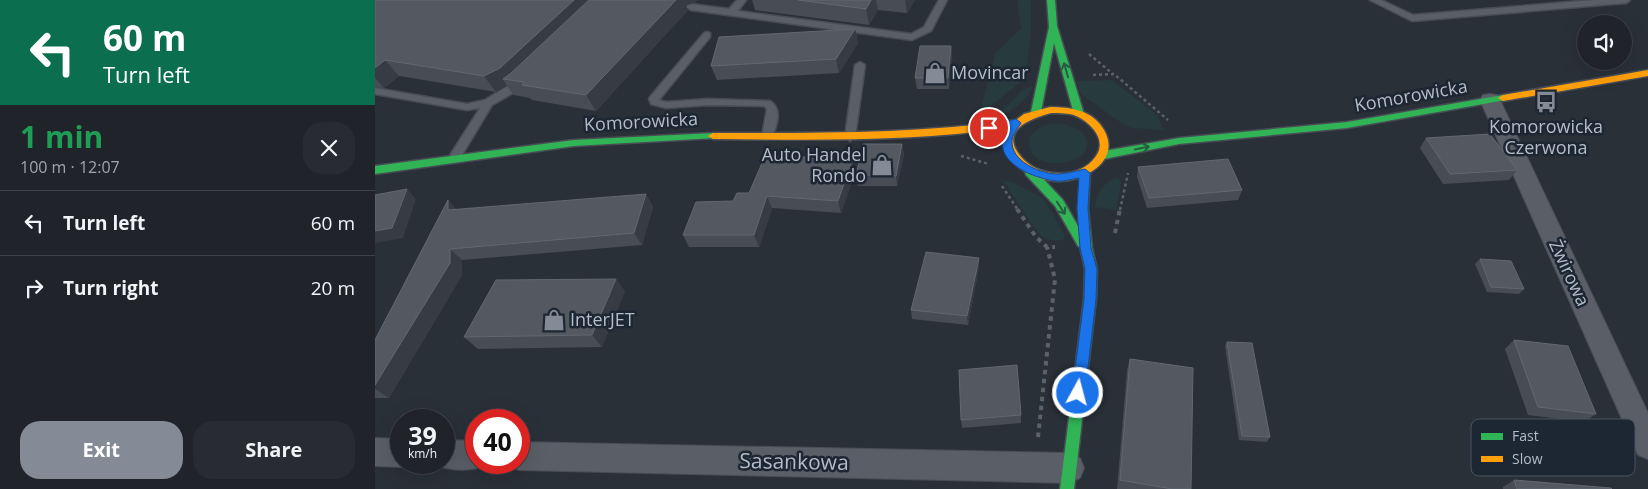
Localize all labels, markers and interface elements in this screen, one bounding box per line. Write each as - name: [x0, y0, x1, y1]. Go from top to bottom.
- text: 60 m: [103, 14, 186, 61]
- map controls: [1577, 15, 1632, 70]
- button: sound: [1577, 15, 1632, 70]
- icon: left: [20, 20, 85, 85]
- text: Turn left: [103, 59, 190, 89]
- shop icon: Movincar: [922, 60, 948, 86]
- place label: Movincar: [951, 60, 1029, 84]
- one-way arrow: [1061, 62, 1071, 78]
- street label: Komorowicka: [1353, 73, 1469, 117]
- bus stop icon: Komorowicka Czerwona: [1533, 89, 1559, 115]
- street label: Komorowicka: [583, 106, 699, 136]
- pin: [968, 107, 1010, 149]
- icon: arrive: [975, 114, 1003, 142]
- place label: Komorowicka Czerwona: [1489, 114, 1603, 159]
- text: 1 min: [20, 116, 103, 157]
- button: close: [303, 122, 355, 174]
- place label: Auto Handel Rondo: [762, 142, 866, 187]
- one-way arrow: [1133, 143, 1149, 153]
- shop icon: Auto Handel Rondo: [869, 152, 895, 178]
- text: 100 m · 12:07: [20, 156, 120, 178]
- one-way arrow: [1056, 200, 1066, 214]
- icon: left: [20, 209, 48, 237]
- text: Turn left: [63, 210, 145, 236]
- text: 60 m: [311, 210, 355, 236]
- street label: Żwirowa: [1544, 235, 1596, 310]
- icon: right: [20, 274, 48, 302]
- text: Turn right: [63, 275, 158, 301]
- text: 20 m: [311, 275, 355, 301]
- shop icon: InterJET: [541, 307, 567, 333]
- place label: InterJET: [570, 307, 635, 331]
- position arrow: [1051, 366, 1103, 418]
- speed limit sign: 40: [465, 409, 530, 474]
- text: 39: [408, 418, 437, 452]
- legend: [1471, 419, 1635, 476]
- button: Exit: [20, 421, 183, 479]
- button: Share: [193, 421, 355, 479]
- text: Fast: [1512, 426, 1539, 445]
- text: km/h: [408, 445, 437, 462]
- street label: Sasankowa: [739, 446, 849, 476]
- text: Slow: [1512, 449, 1543, 468]

